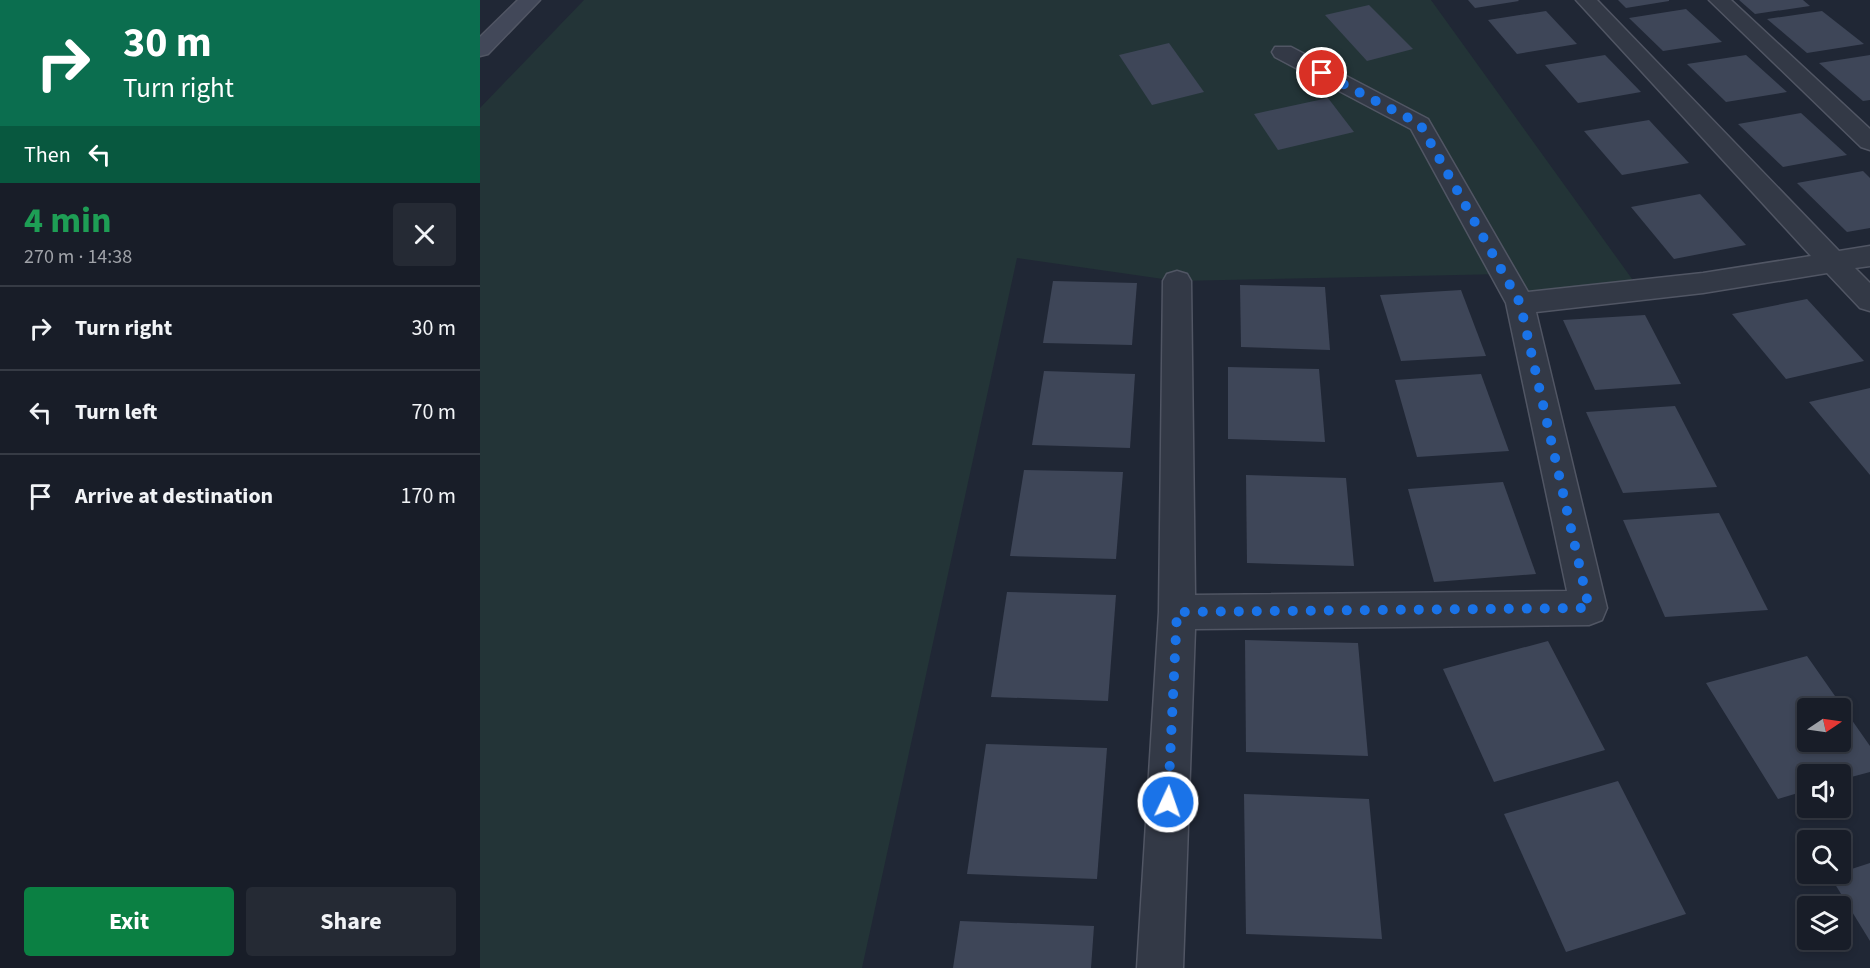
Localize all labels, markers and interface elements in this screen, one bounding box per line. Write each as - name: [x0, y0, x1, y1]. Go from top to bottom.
- text: 30 m: [123, 13, 212, 73]
- icon: right: [24, 24, 102, 102]
- pin: [1296, 47, 1347, 98]
- icon: arrive: [1305, 56, 1338, 89]
- text: Turn right: [123, 69, 234, 108]
- icon: left: [83, 138, 116, 171]
- text: Then: [24, 139, 71, 171]
- text: 4 min: [24, 195, 112, 246]
- button: close: [393, 203, 456, 266]
- text: 270 m · 14:38: [24, 243, 132, 271]
- icon: right: [24, 312, 57, 345]
- text: Turn right: [75, 312, 172, 344]
- text: 30 m: [411, 312, 456, 344]
- icon: left: [24, 396, 57, 429]
- text: Turn left: [75, 396, 157, 428]
- text: 70 m: [411, 396, 456, 428]
- icon: arrive: [24, 480, 57, 513]
- text: Arrive at destination: [75, 480, 273, 512]
- text: 170 m: [401, 480, 456, 512]
- north arrow: [1797, 698, 1851, 752]
- map controls: [1797, 698, 1851, 950]
- button: sound: [1797, 764, 1851, 818]
- position arrow: [1136, 770, 1200, 834]
- button: search: [1797, 830, 1851, 884]
- button: Exit: [24, 887, 234, 956]
- button: Share: [246, 887, 456, 956]
- button: layers: [1797, 896, 1851, 950]

